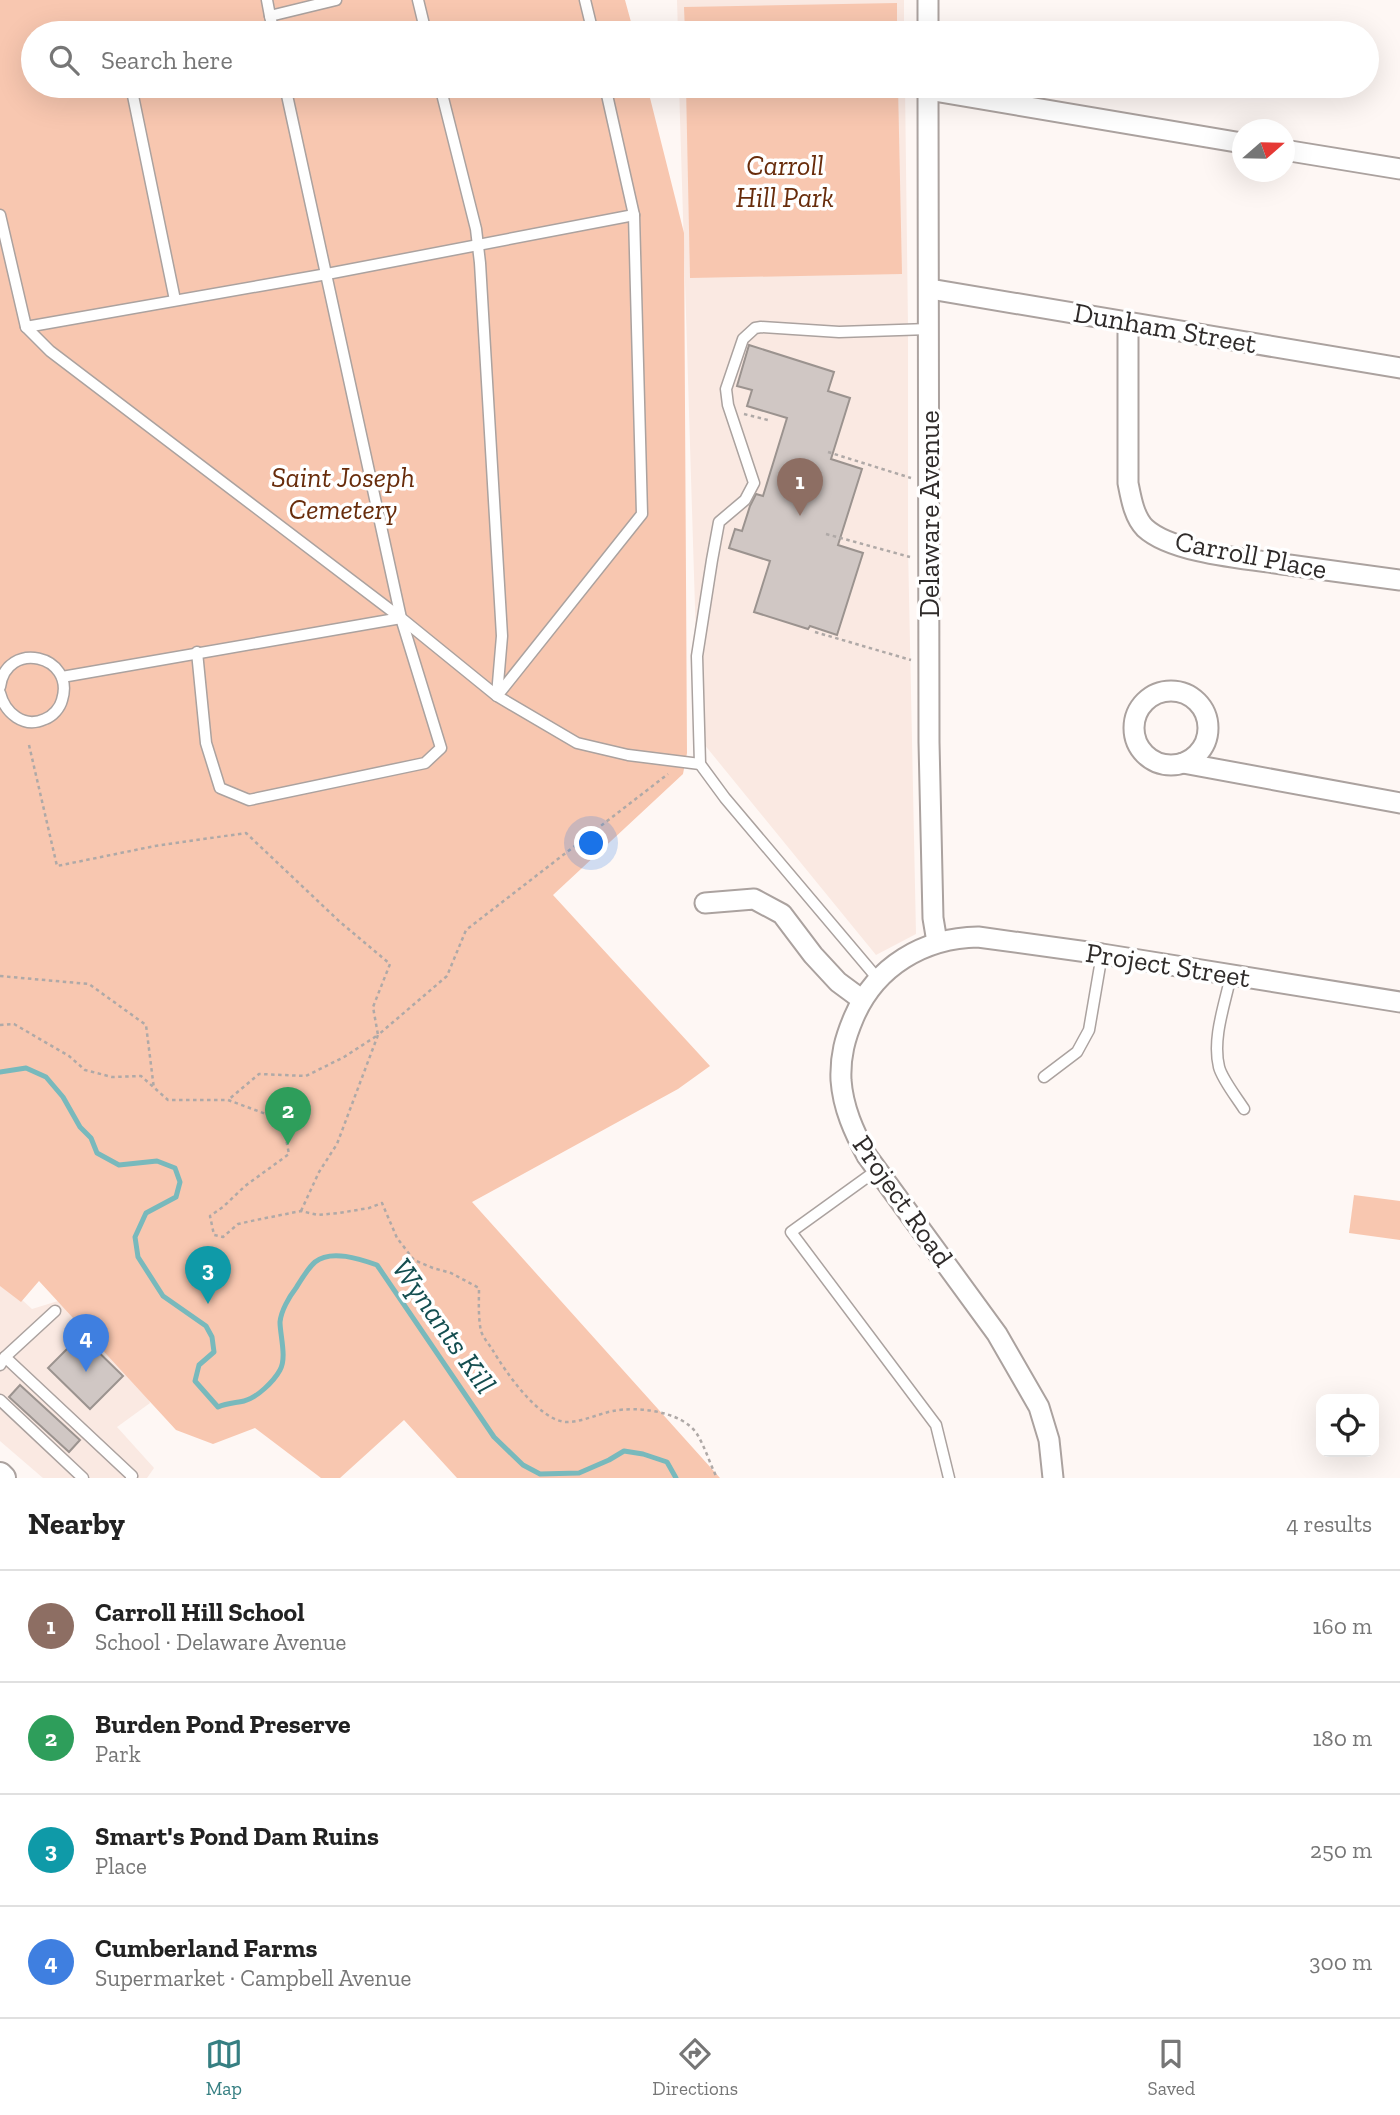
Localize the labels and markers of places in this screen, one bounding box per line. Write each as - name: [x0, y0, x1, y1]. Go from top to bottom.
- pin: 1: [777, 458, 823, 516]
- pin: 2: [265, 1087, 311, 1145]
- pin: 3: [185, 1246, 231, 1304]
- pin: 4: [63, 1314, 109, 1372]

